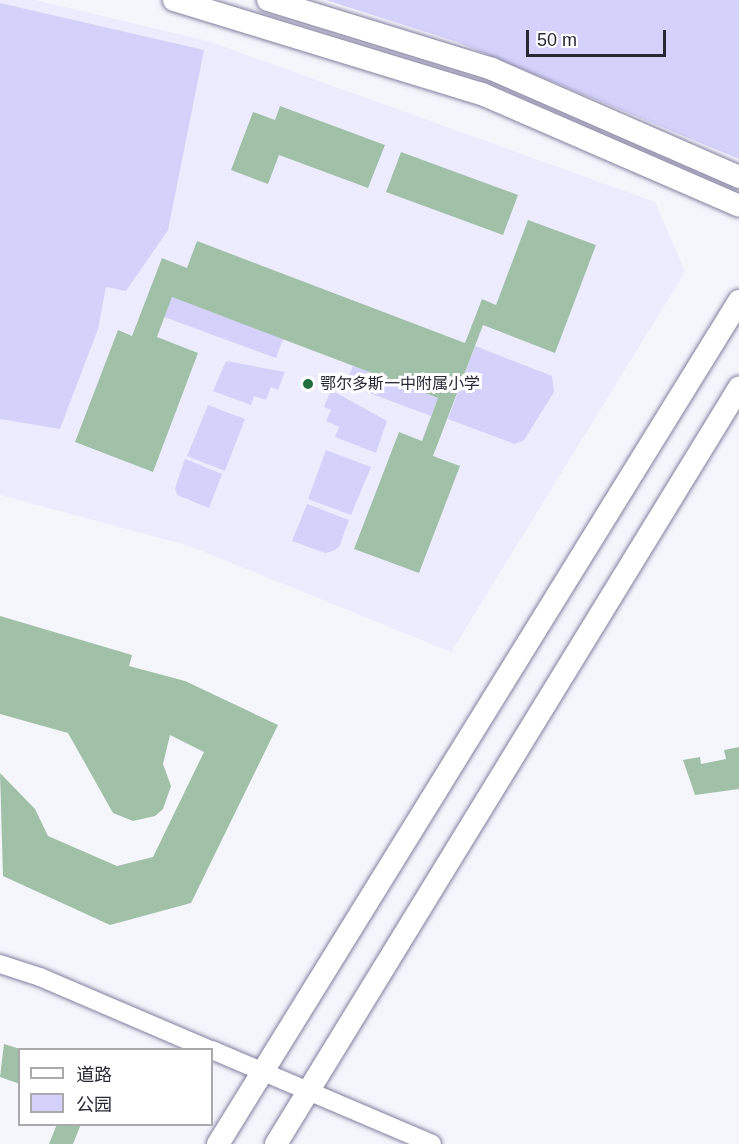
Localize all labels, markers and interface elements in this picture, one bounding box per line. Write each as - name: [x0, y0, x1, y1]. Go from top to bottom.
- scale bar: [529, 18, 668, 56]
- text: 50 m: [537, 30, 577, 50]
- place label: 鄂尔多斯一中附属小学: [320, 374, 480, 394]
- marker: 鄂尔多斯一中附属小学: [301, 377, 315, 391]
- legend: [18, 1048, 213, 1126]
- text: 道路: [76, 1065, 112, 1085]
- text: 公园: [76, 1095, 112, 1115]

